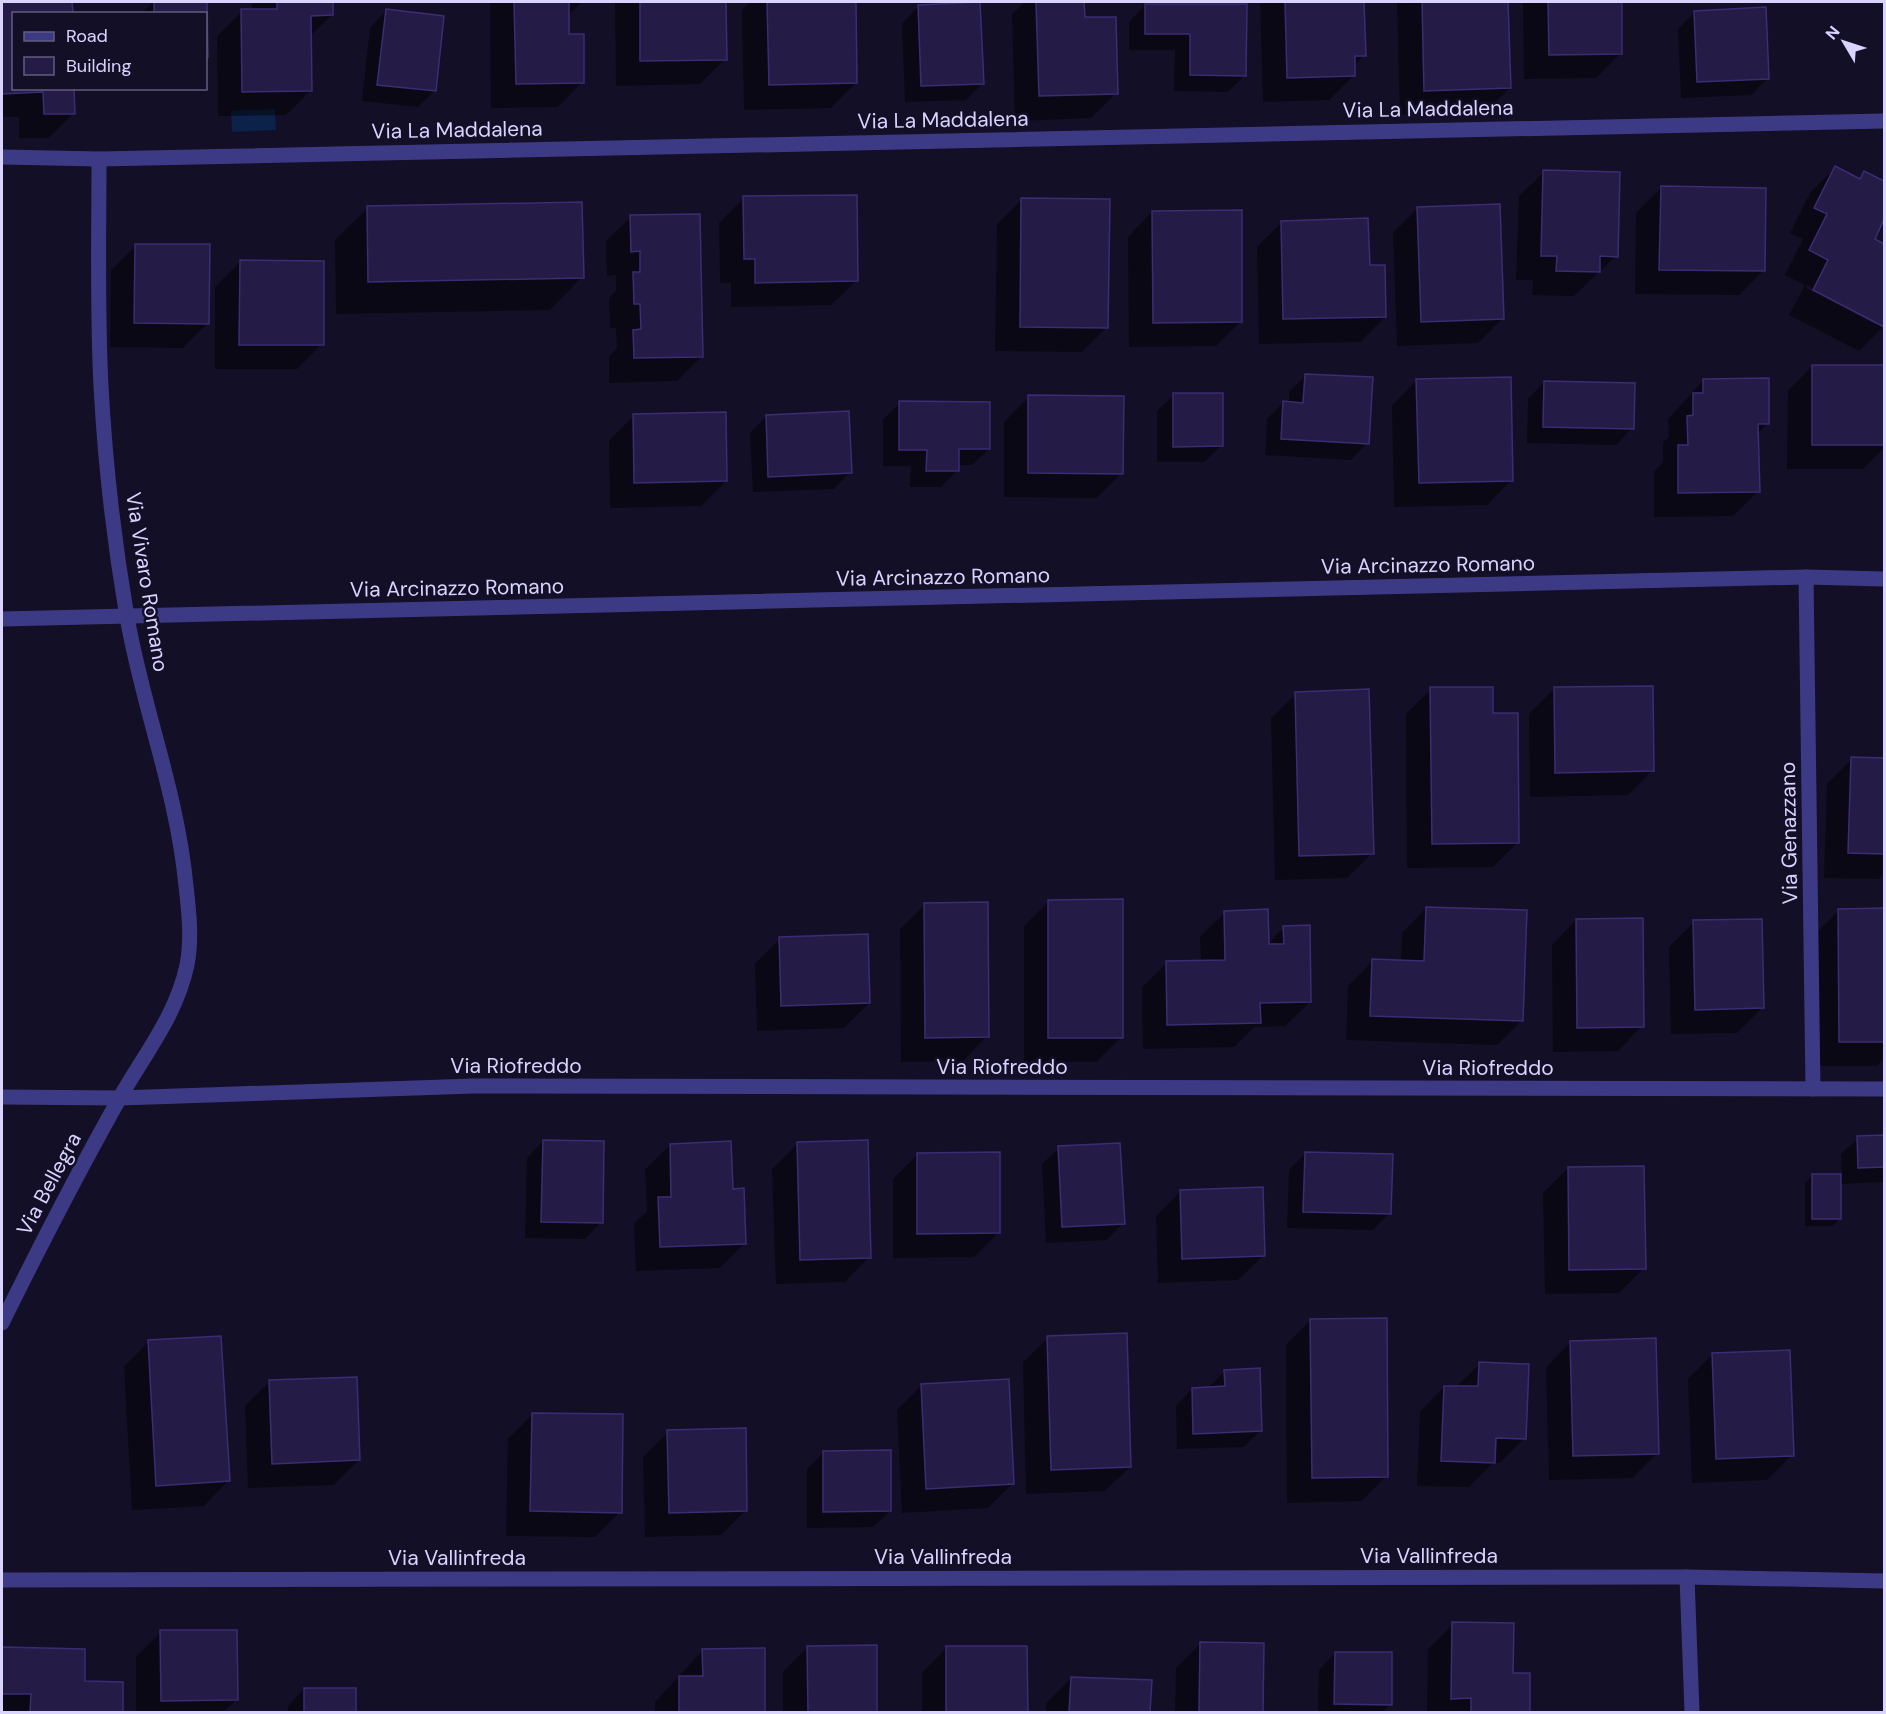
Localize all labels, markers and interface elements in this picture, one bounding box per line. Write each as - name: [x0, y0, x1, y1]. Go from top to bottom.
- legend: [12, 12, 207, 90]
- north arrow: [1814, 12, 1874, 72]
- text: N: [1821, 22, 1845, 44]
- text: Road: [66, 24, 108, 48]
- text: Building: [66, 54, 131, 78]
- street label: Via La Maddalena: [1342, 94, 1514, 124]
- street label: Via La Maddalena: [857, 105, 1029, 135]
- street label: Via La Maddalena: [371, 115, 543, 145]
- street label: Via Vivaro Romano: [119, 490, 175, 674]
- street label: Via Arcinazzo Romano: [1321, 549, 1535, 581]
- street label: Via Arcinazzo Romano: [836, 561, 1050, 593]
- street label: Via Arcinazzo Romano: [350, 572, 564, 604]
- street label: Via Genazzano: [1774, 761, 1804, 905]
- street label: Via Riofreddo: [450, 1052, 582, 1080]
- street label: Via Riofreddo: [936, 1053, 1068, 1081]
- street label: Via Riofreddo: [1422, 1054, 1554, 1082]
- street label: Via Bellegra: [10, 1128, 88, 1240]
- street label: Via Vallinfreda: [1360, 1542, 1498, 1570]
- street label: Via Vallinfreda: [874, 1543, 1012, 1571]
- street label: Via Vallinfreda: [388, 1544, 526, 1572]

